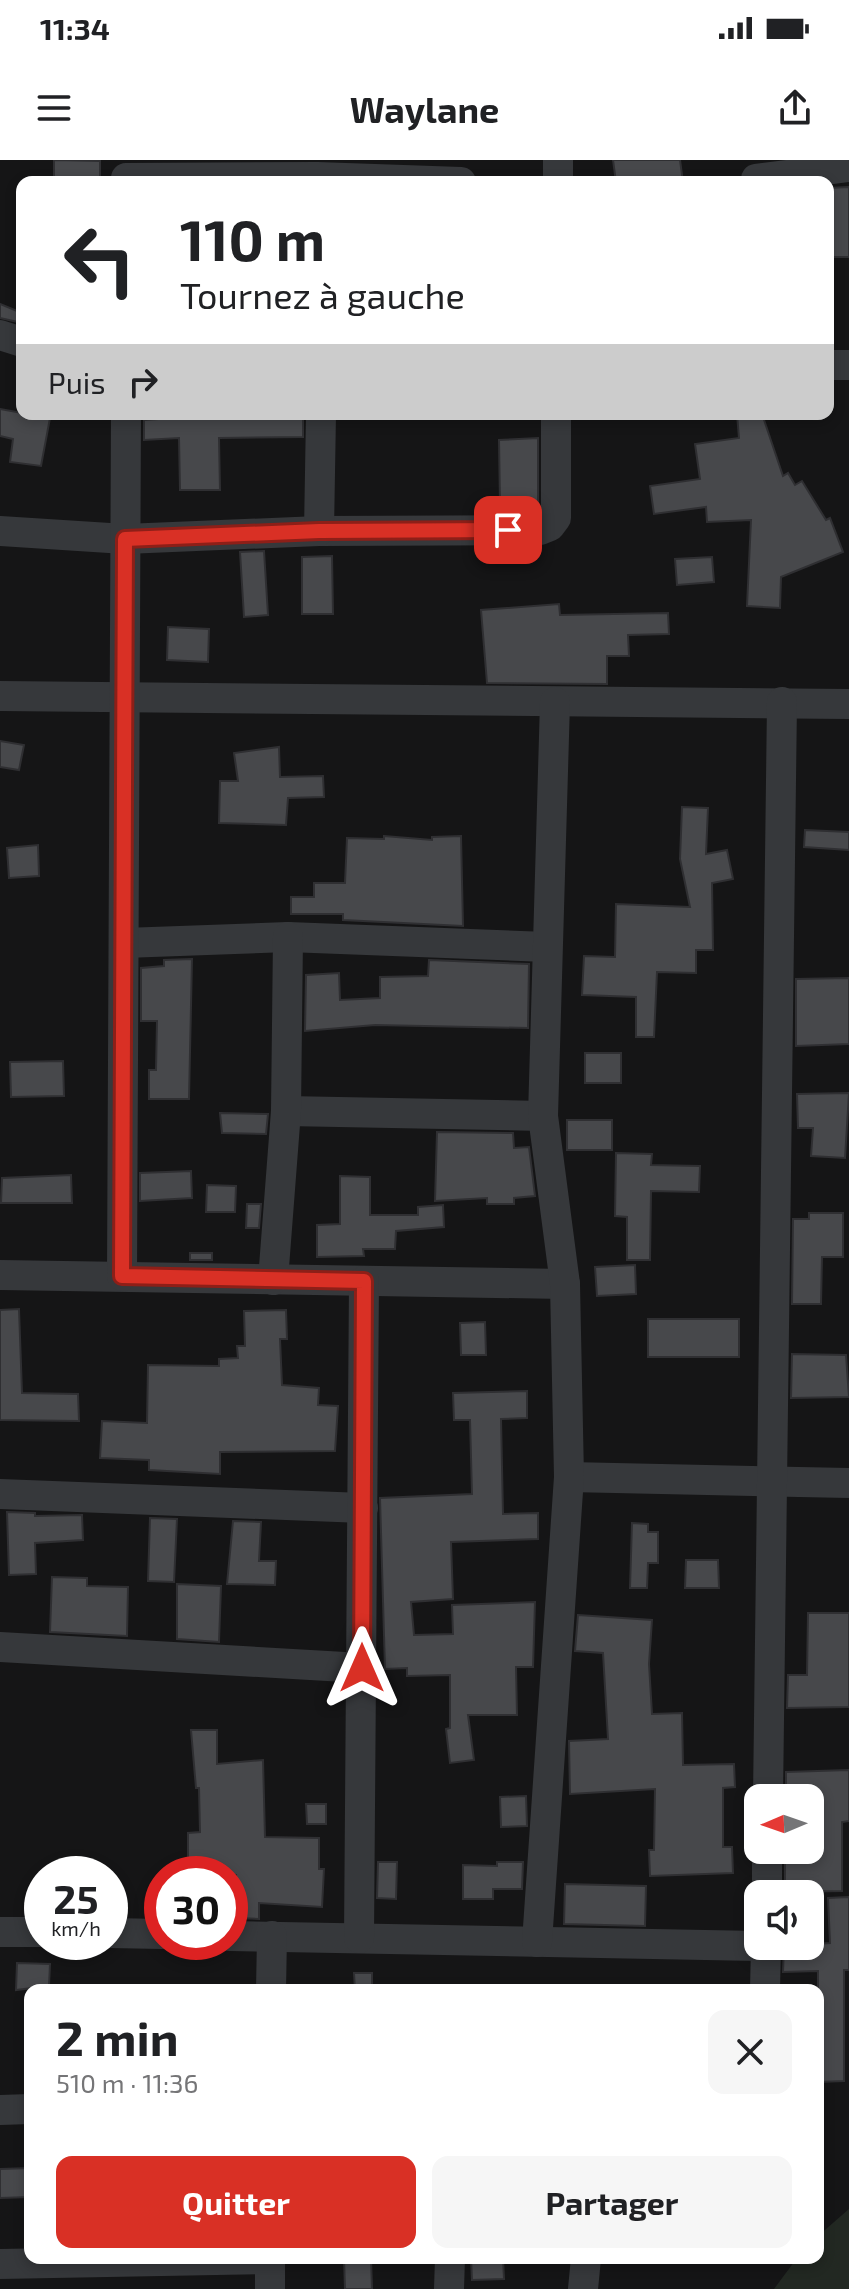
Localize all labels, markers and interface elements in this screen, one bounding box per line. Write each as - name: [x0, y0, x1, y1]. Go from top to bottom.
- text: 11:34: [40, 10, 110, 46]
- icon: menu: [32, 86, 76, 130]
- icon: share: [773, 86, 817, 130]
- text: Waylane: [350, 87, 499, 130]
- text: 110 m: [180, 205, 325, 272]
- icon: left: [48, 208, 152, 312]
- text: Tournez à gauche: [180, 273, 465, 316]
- icon: right: [121, 360, 165, 404]
- text: Puis: [48, 364, 105, 400]
- pin: [474, 496, 542, 564]
- icon: arrive: [486, 508, 530, 552]
- position arrow: [320, 1626, 404, 1710]
- north arrow: [744, 1784, 824, 1864]
- map controls: [744, 1784, 824, 1960]
- speed limit sign: 30: [144, 1856, 248, 1960]
- text: 25: [53, 1874, 99, 1922]
- button: sound: [744, 1880, 824, 1960]
- text: km/h: [51, 1916, 101, 1940]
- text: 2 min: [56, 2008, 179, 2066]
- button: close: [708, 2010, 792, 2094]
- text: 510 m · 11:36: [56, 2067, 198, 2098]
- button: Quitter: [56, 2156, 416, 2248]
- button: Partager: [432, 2156, 792, 2248]

